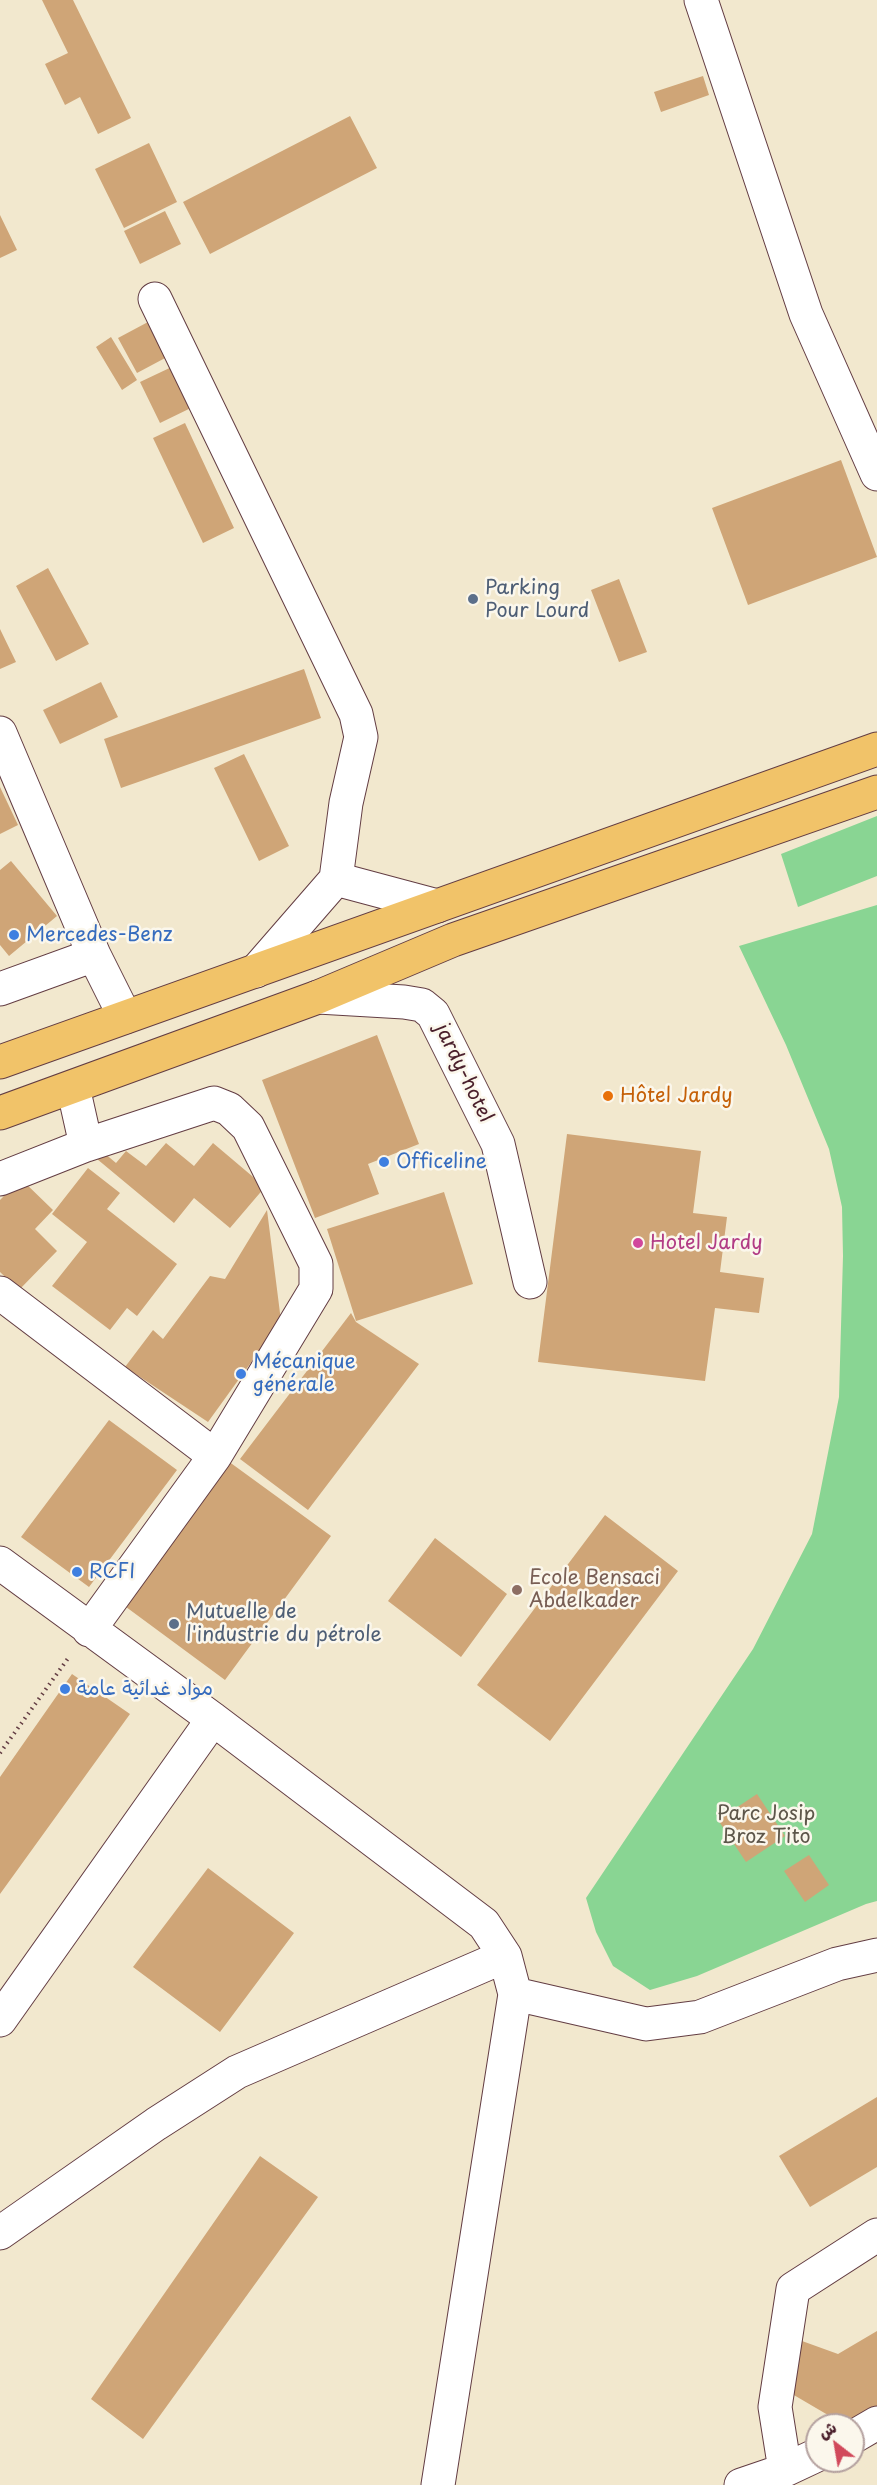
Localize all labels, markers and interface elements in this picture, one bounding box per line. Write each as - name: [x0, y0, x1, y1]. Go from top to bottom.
- place label: Parking Pour Lourd: [485, 576, 589, 623]
- marker: Parking Pour Lourd: [466, 592, 480, 606]
- place label: Mercedes-Benz: [26, 923, 172, 947]
- marker: Mercedes-Benz: [7, 928, 21, 942]
- street label: jardy-hotel: [429, 1020, 497, 1126]
- place label: Hôtel Jardy: [620, 1084, 733, 1108]
- marker: Hôtel Jardy: [601, 1089, 615, 1103]
- place label: Officeline: [396, 1150, 487, 1174]
- marker: Officeline: [377, 1155, 391, 1169]
- place label: Hotel Jardy: [650, 1231, 763, 1255]
- marker: Hotel Jardy: [631, 1236, 645, 1250]
- place label: Mécanique générale: [253, 1350, 356, 1397]
- marker: Mécanique générale: [234, 1367, 248, 1381]
- place label: RCFI: [89, 1560, 135, 1584]
- marker: RCFI: [70, 1565, 84, 1579]
- place label: Ecole Bensaci Abdelkader: [529, 1566, 660, 1613]
- marker: Ecole Bensaci Abdelkader: [510, 1583, 524, 1597]
- place label: Mutuelle de l'industrie du pétrole: [186, 1600, 382, 1647]
- marker: Mutuelle de l'industrie du pétrole: [167, 1617, 181, 1631]
- place label: مواد غدائية عامة: [77, 1677, 213, 1701]
- marker: مواد غدائية عامة: [58, 1682, 72, 1696]
- park label: Parc Josip Broz Tito: [717, 1802, 815, 1849]
- north arrow: [805, 2413, 865, 2473]
- text: ش: [813, 2414, 840, 2444]

